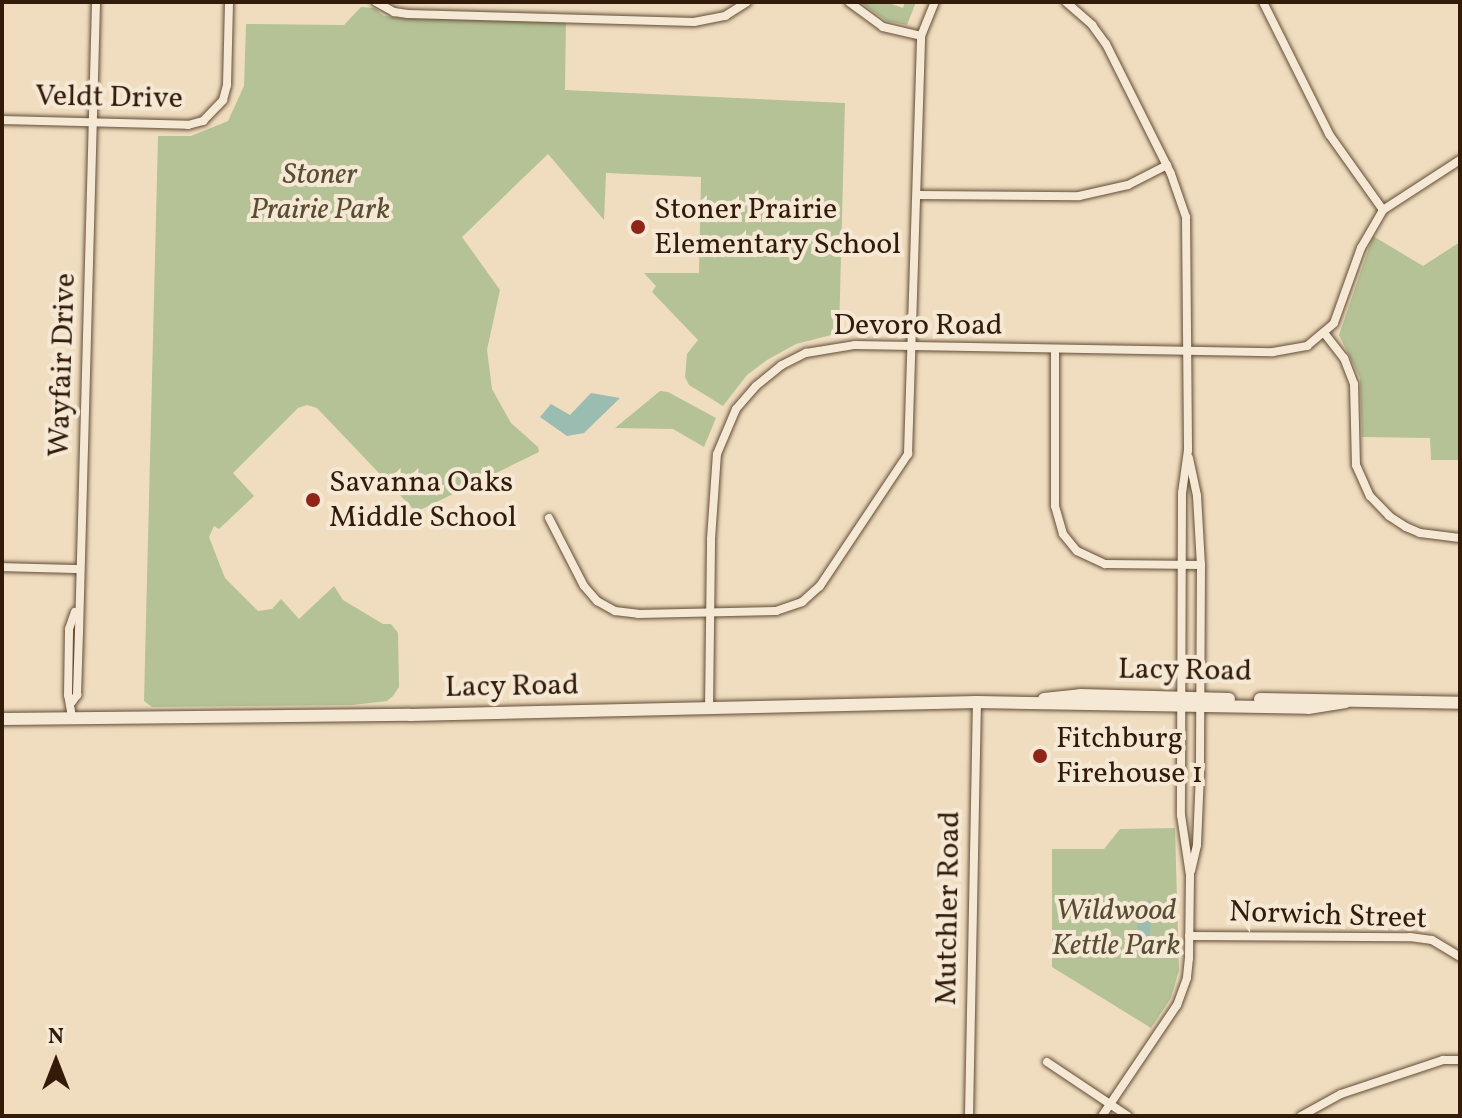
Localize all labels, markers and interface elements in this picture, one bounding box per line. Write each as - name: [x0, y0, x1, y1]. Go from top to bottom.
- street label: Veldt Drive: [35, 79, 183, 117]
- park label: Stoner Prairie Park: [250, 157, 390, 228]
- place label: Stoner Prairie Elementary School: [654, 192, 902, 262]
- marker: Stoner Prairie Elementary School: [629, 218, 647, 236]
- street label: Wayfair Drive: [42, 272, 84, 458]
- street label: Devoro Road: [833, 308, 1003, 344]
- place label: Savanna Oaks Middle School: [329, 465, 517, 536]
- marker: Savanna Oaks Middle School: [304, 491, 322, 509]
- street label: Lacy Road: [1117, 652, 1253, 690]
- street label: Lacy Road: [444, 668, 580, 706]
- place label: Fitchburg Firehouse 1: [1056, 721, 1203, 792]
- marker: Fitchburg Firehouse 1: [1031, 747, 1049, 765]
- street label: Mutchler Road: [929, 810, 969, 1006]
- park label: Wildwood Kettle Park: [1051, 893, 1181, 964]
- street label: Norwich Street: [1228, 895, 1428, 937]
- north arrow: [16, 1022, 96, 1102]
- text: N: [48, 1022, 64, 1053]

